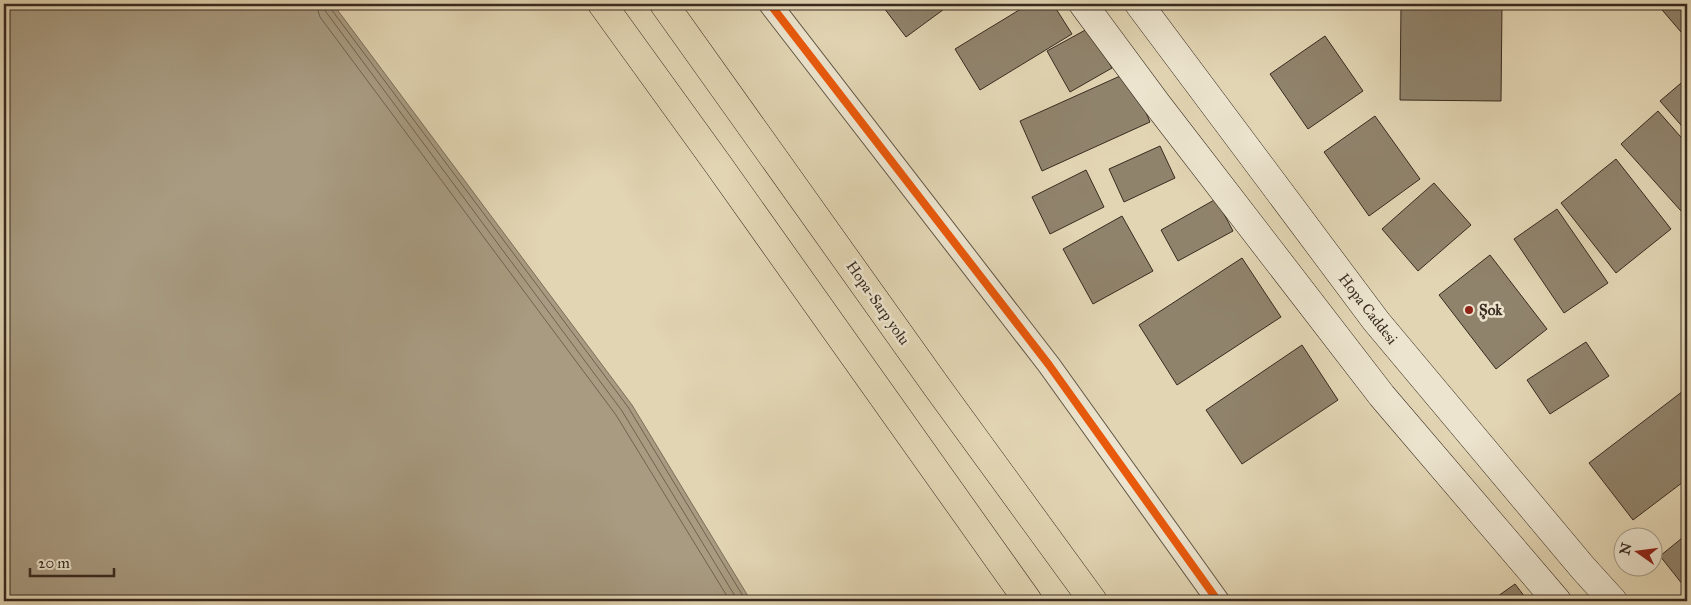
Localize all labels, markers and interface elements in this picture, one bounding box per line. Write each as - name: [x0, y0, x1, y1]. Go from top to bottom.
- street label: Hopa-Sarp yolu: [842, 258, 914, 348]
- street label: Hopa Caddesi: [1335, 270, 1401, 348]
- place label: Şok: [1479, 301, 1503, 320]
- marker: Şok: [1463, 304, 1475, 316]
- north arrow: [1614, 528, 1664, 578]
- text: N: [1616, 541, 1636, 557]
- scale bar: [30, 545, 114, 577]
- text: 20 m: [38, 554, 70, 572]

